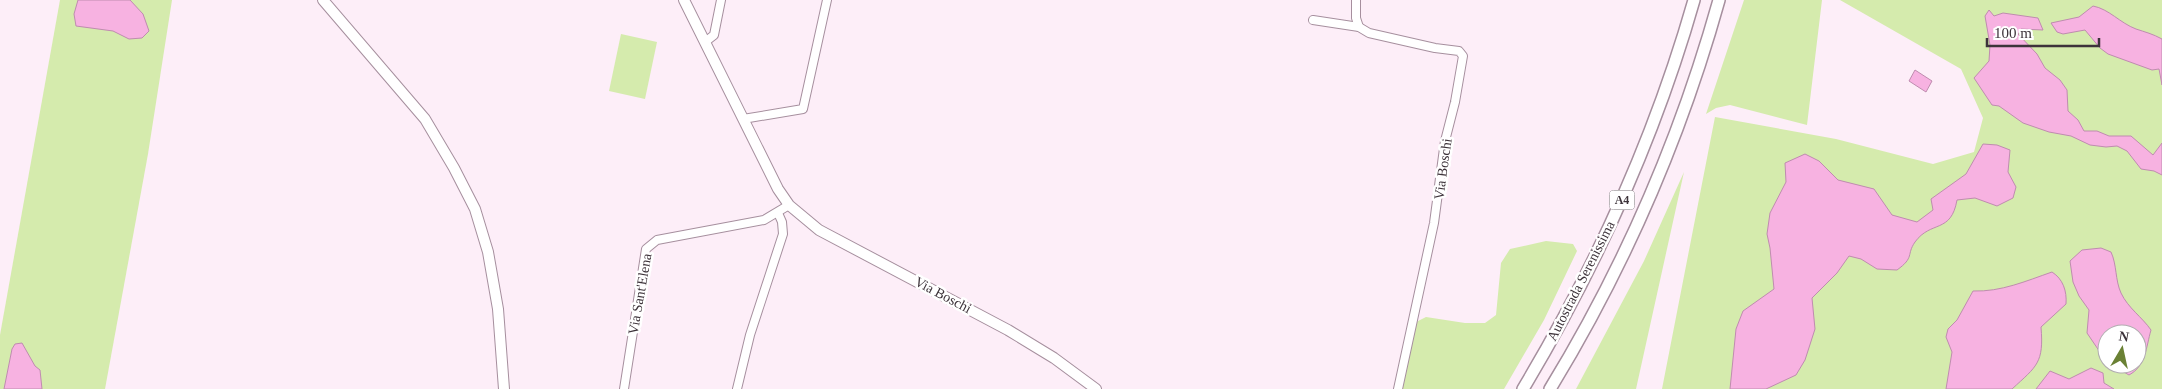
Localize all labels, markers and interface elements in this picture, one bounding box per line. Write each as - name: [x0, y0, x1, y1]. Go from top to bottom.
- scale bar: [1987, 15, 2100, 47]
- text: 100 m: [1994, 25, 2032, 41]
- street label: Via Boschi: [1431, 137, 1455, 201]
- road number: A4: [1610, 190, 1634, 210]
- street label: Autostrada Serenissima: [1544, 218, 1618, 343]
- street label: Via Sant'Elena: [625, 251, 655, 336]
- street label: Via Boschi: [912, 274, 974, 316]
- north arrow: [2097, 324, 2147, 374]
- text: N: [2118, 328, 2130, 345]

